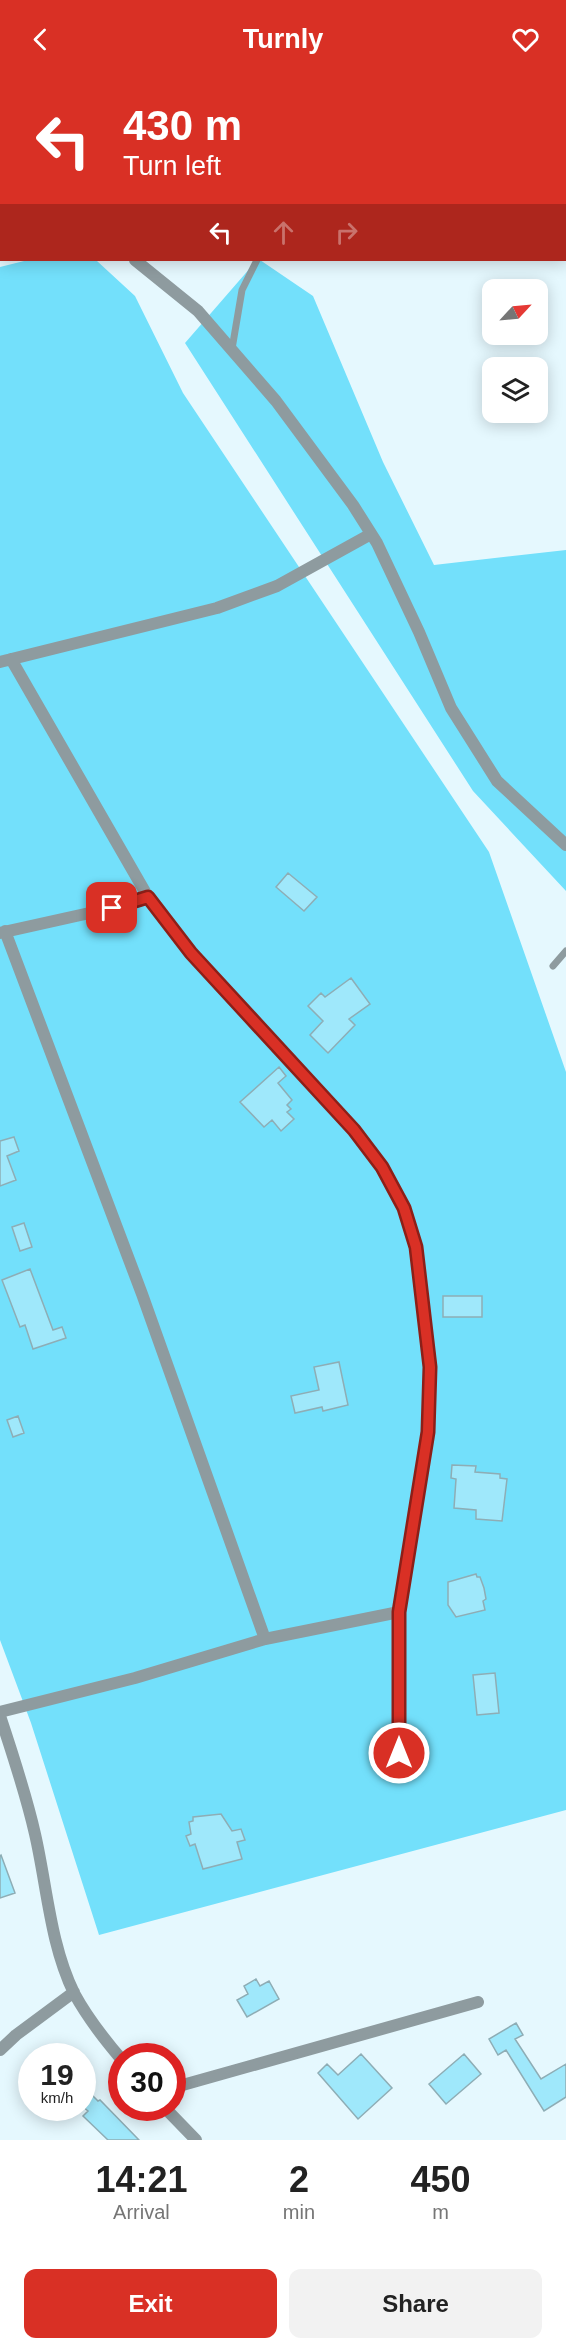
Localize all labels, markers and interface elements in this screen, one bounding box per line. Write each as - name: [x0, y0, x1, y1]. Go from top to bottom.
- icon: back: [24, 23, 57, 56]
- icon: heart: [509, 23, 542, 56]
- text: Turnly: [243, 24, 323, 54]
- icon: left: [24, 102, 102, 180]
- text: 430 m: [123, 102, 242, 149]
- text: Turn left: [123, 151, 221, 181]
- icon: left: [204, 216, 237, 249]
- icon: ahead: [267, 216, 300, 249]
- icon: right: [330, 216, 363, 249]
- north arrow: [482, 279, 548, 345]
- map controls: [482, 279, 548, 423]
- button: layers: [482, 357, 548, 423]
- pin: [86, 882, 137, 933]
- icon: arrive: [95, 891, 128, 924]
- position arrow: [367, 1721, 431, 1785]
- speed limit sign: 30: [108, 2043, 186, 2121]
- text: 19: [40, 2058, 74, 2091]
- text: km/h: [41, 2089, 73, 2106]
- text: 14:21: [95, 2159, 187, 2200]
- text: 2: [289, 2159, 309, 2200]
- text: 450: [410, 2159, 471, 2200]
- text: Arrival: [113, 2201, 170, 2223]
- text: min: [283, 2201, 315, 2223]
- text: m: [432, 2201, 449, 2223]
- button: Exit: [24, 2269, 277, 2338]
- button: Share: [289, 2269, 542, 2338]

